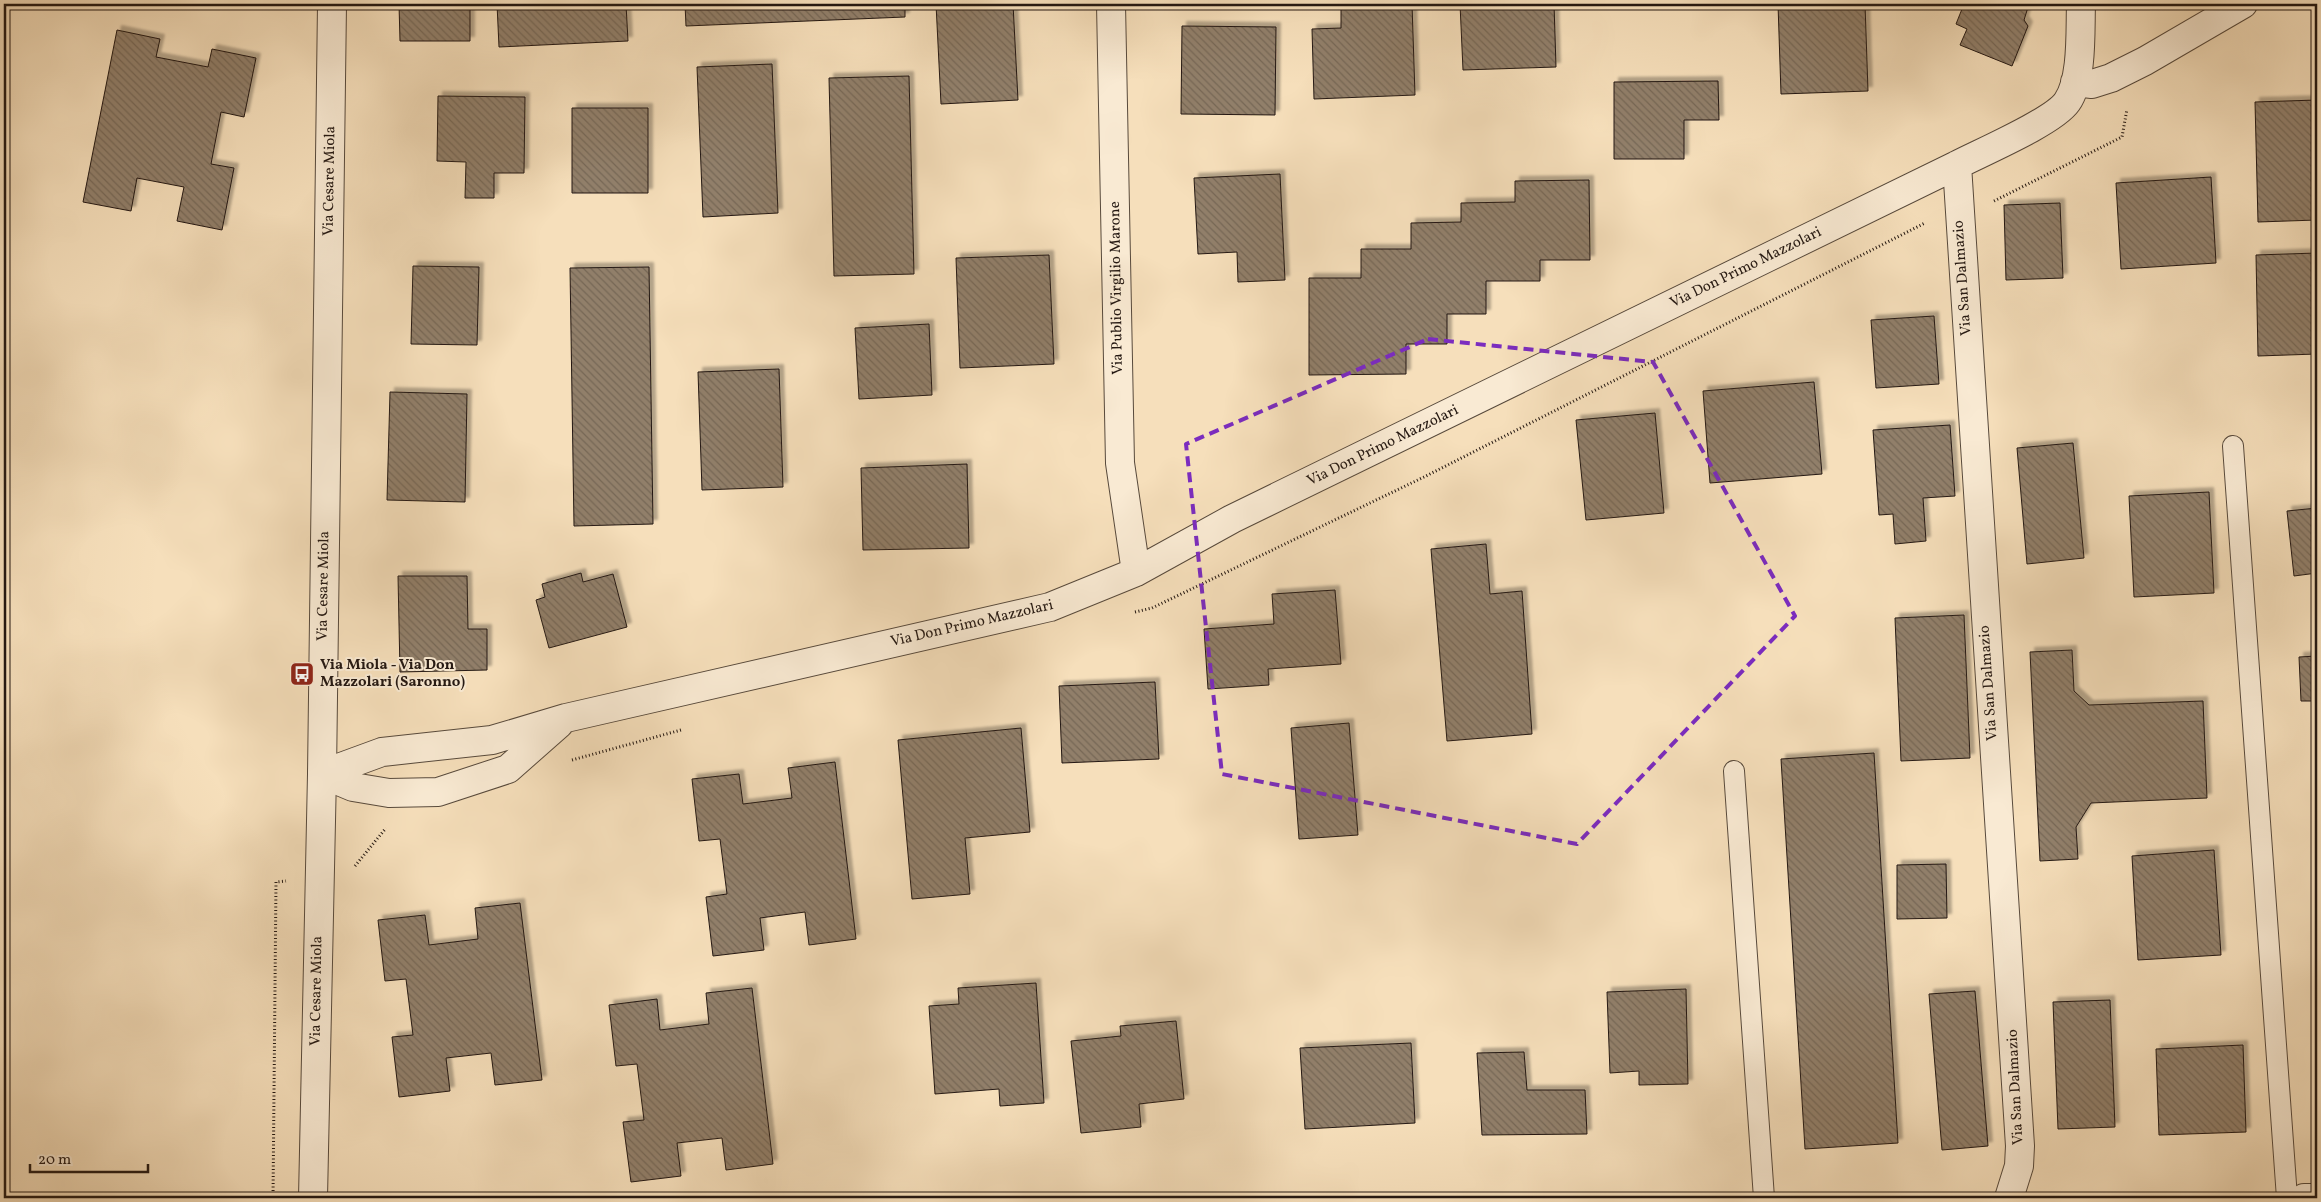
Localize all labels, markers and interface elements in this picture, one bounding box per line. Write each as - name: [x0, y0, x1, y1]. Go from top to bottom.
- street label: Via Cesare Miola: [319, 126, 341, 236]
- street label: Via Publio Virgilio Marone: [1105, 201, 1129, 375]
- street label: Via San Dalmazio: [1948, 219, 1978, 337]
- street label: Via Don Primo Mazzolari: [1667, 222, 1825, 314]
- street label: Via Don Primo Mazzolari: [1304, 400, 1462, 492]
- street label: Via Cesare Miola: [313, 531, 335, 641]
- street label: Via Don Primo Mazzolari: [889, 595, 1055, 653]
- street label: Via San Dalmazio: [1974, 624, 2004, 742]
- place label: Via Miola - Via Don Mazzolari (Saronno): [320, 655, 465, 693]
- bus stop icon: Via Miola - Via Don Mazzolari (Saronno): [289, 661, 315, 687]
- street label: Via Cesare Miola: [306, 936, 328, 1046]
- street label: Via San Dalmazio: [2002, 1029, 2030, 1145]
- scale bar: [30, 1142, 148, 1174]
- text: 20 m: [38, 1150, 71, 1171]

